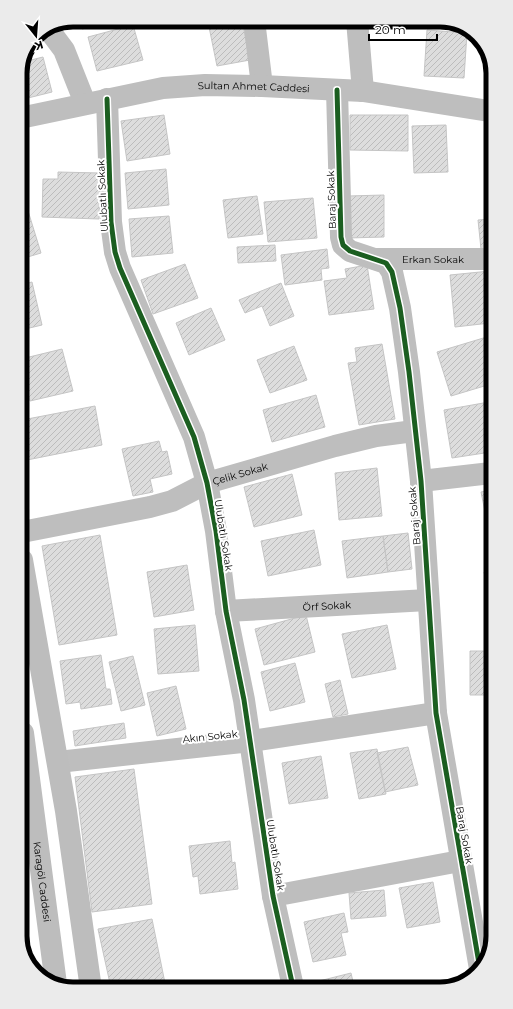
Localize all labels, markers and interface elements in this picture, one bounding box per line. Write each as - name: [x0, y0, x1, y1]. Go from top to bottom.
- north arrow: [16, 16, 56, 56]
- scale bar: [369, 16, 437, 42]
- text: 20 m: [375, 22, 406, 37]
- text: K: [32, 38, 45, 54]
- street label: Sultan Ahmet Caddesi: [197, 79, 310, 95]
- street label: Ulubatlı Sokak: [94, 160, 111, 232]
- street label: Baraj Sokak: [324, 171, 339, 229]
- street label: Erkan Sokak: [402, 253, 464, 266]
- street label: Çelik Sokak: [211, 460, 269, 488]
- street label: Baraj Sokak: [405, 486, 424, 546]
- street label: Ulubatlı Sokak: [211, 498, 236, 572]
- street label: Örf Sokak: [302, 598, 352, 614]
- street label: Akın Sokak: [182, 727, 238, 746]
- street label: Baraj Sokak: [453, 805, 476, 865]
- street label: Ulubatlı Sokak: [263, 818, 288, 892]
- street label: Karagöl Caddesi: [30, 841, 54, 923]

